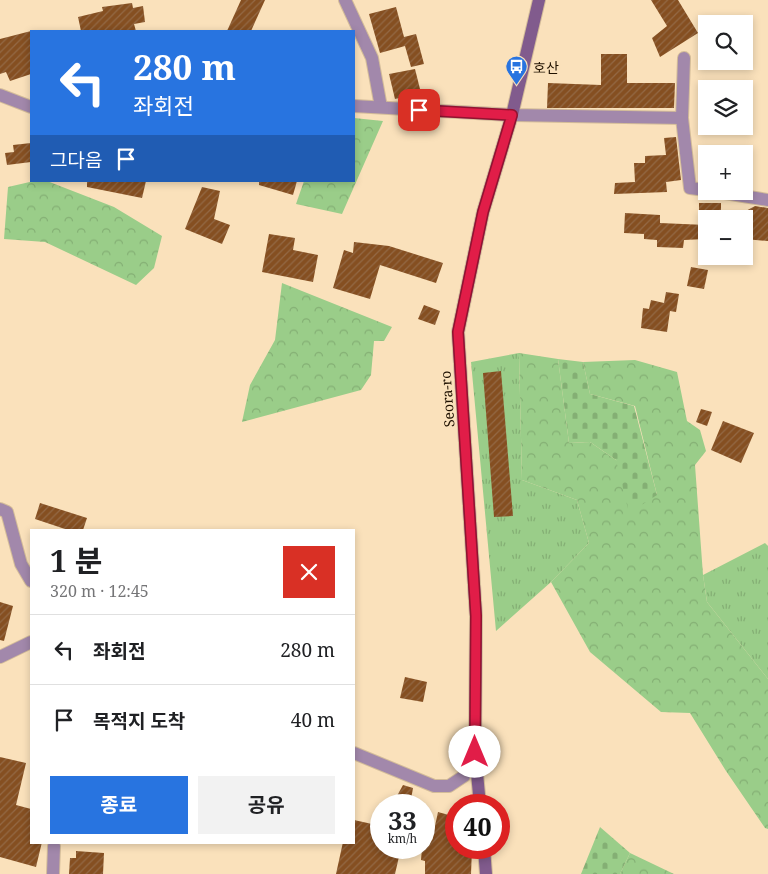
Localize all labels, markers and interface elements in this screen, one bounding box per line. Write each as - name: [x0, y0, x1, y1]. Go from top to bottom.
- map controls: [698, 15, 753, 265]
- button: search: [698, 15, 753, 70]
- text: 280 m: [133, 43, 236, 90]
- icon: left: [50, 50, 115, 115]
- bus stop icon: 호산: [505, 55, 529, 86]
- place label: 호산: [533, 58, 559, 77]
- button: layers: [698, 80, 753, 135]
- pin: [398, 89, 440, 131]
- text: 좌회전: [133, 90, 194, 120]
- icon: arrive: [405, 96, 433, 124]
- icon: arrive: [112, 145, 140, 173]
- button: +: [698, 145, 753, 200]
- text: 그다음: [50, 147, 102, 173]
- button: −: [698, 210, 753, 265]
- street label: Seora-ro: [436, 370, 458, 428]
- text: 1 분: [50, 540, 102, 581]
- button: close: [283, 546, 335, 598]
- text: 320 m · 12:45: [50, 580, 149, 602]
- icon: left: [50, 636, 78, 664]
- text: 280 m: [280, 637, 335, 663]
- text: 좌회전: [93, 638, 145, 664]
- icon: arrive: [50, 706, 78, 734]
- text: 40 m: [291, 707, 335, 733]
- text: 목적지 도착: [93, 708, 185, 734]
- position arrow: [448, 725, 500, 777]
- button: 종료: [50, 776, 188, 834]
- button: 공유: [198, 776, 335, 834]
- speed limit sign: 40: [445, 794, 510, 859]
- text: 33: [388, 803, 417, 837]
- text: km/h: [388, 830, 417, 847]

